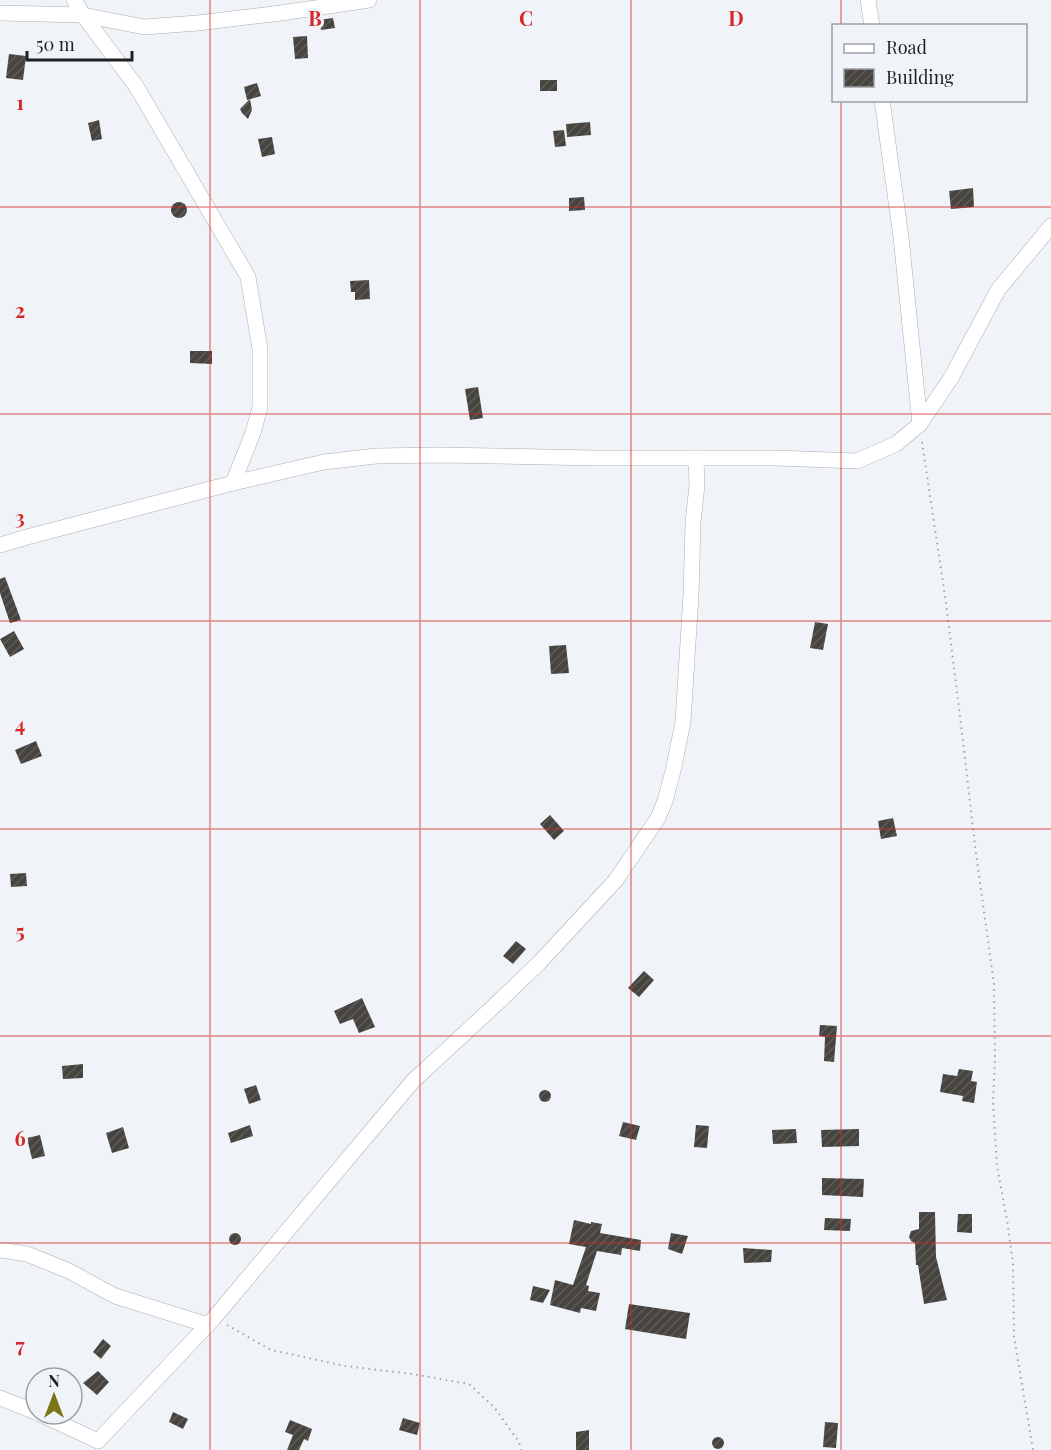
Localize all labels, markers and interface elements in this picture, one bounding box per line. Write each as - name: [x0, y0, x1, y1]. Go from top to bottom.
- text: B: [308, 4, 322, 31]
- text: C: [519, 4, 533, 31]
- text: D: [728, 4, 744, 31]
- scale bar: [27, 24, 132, 62]
- legend: [832, 24, 1027, 102]
- text: 50 m: [36, 32, 75, 56]
- text: Road: [886, 35, 927, 59]
- text: Building: [886, 65, 954, 89]
- text: 1: [16, 88, 24, 115]
- text: 2: [15, 296, 25, 323]
- text: 3: [15, 503, 25, 530]
- text: 4: [15, 710, 25, 737]
- text: 5: [15, 917, 25, 944]
- text: 6: [14, 1124, 26, 1151]
- text: 7: [15, 1331, 25, 1358]
- north arrow: [24, 1366, 84, 1426]
- text: N: [48, 1370, 60, 1391]

